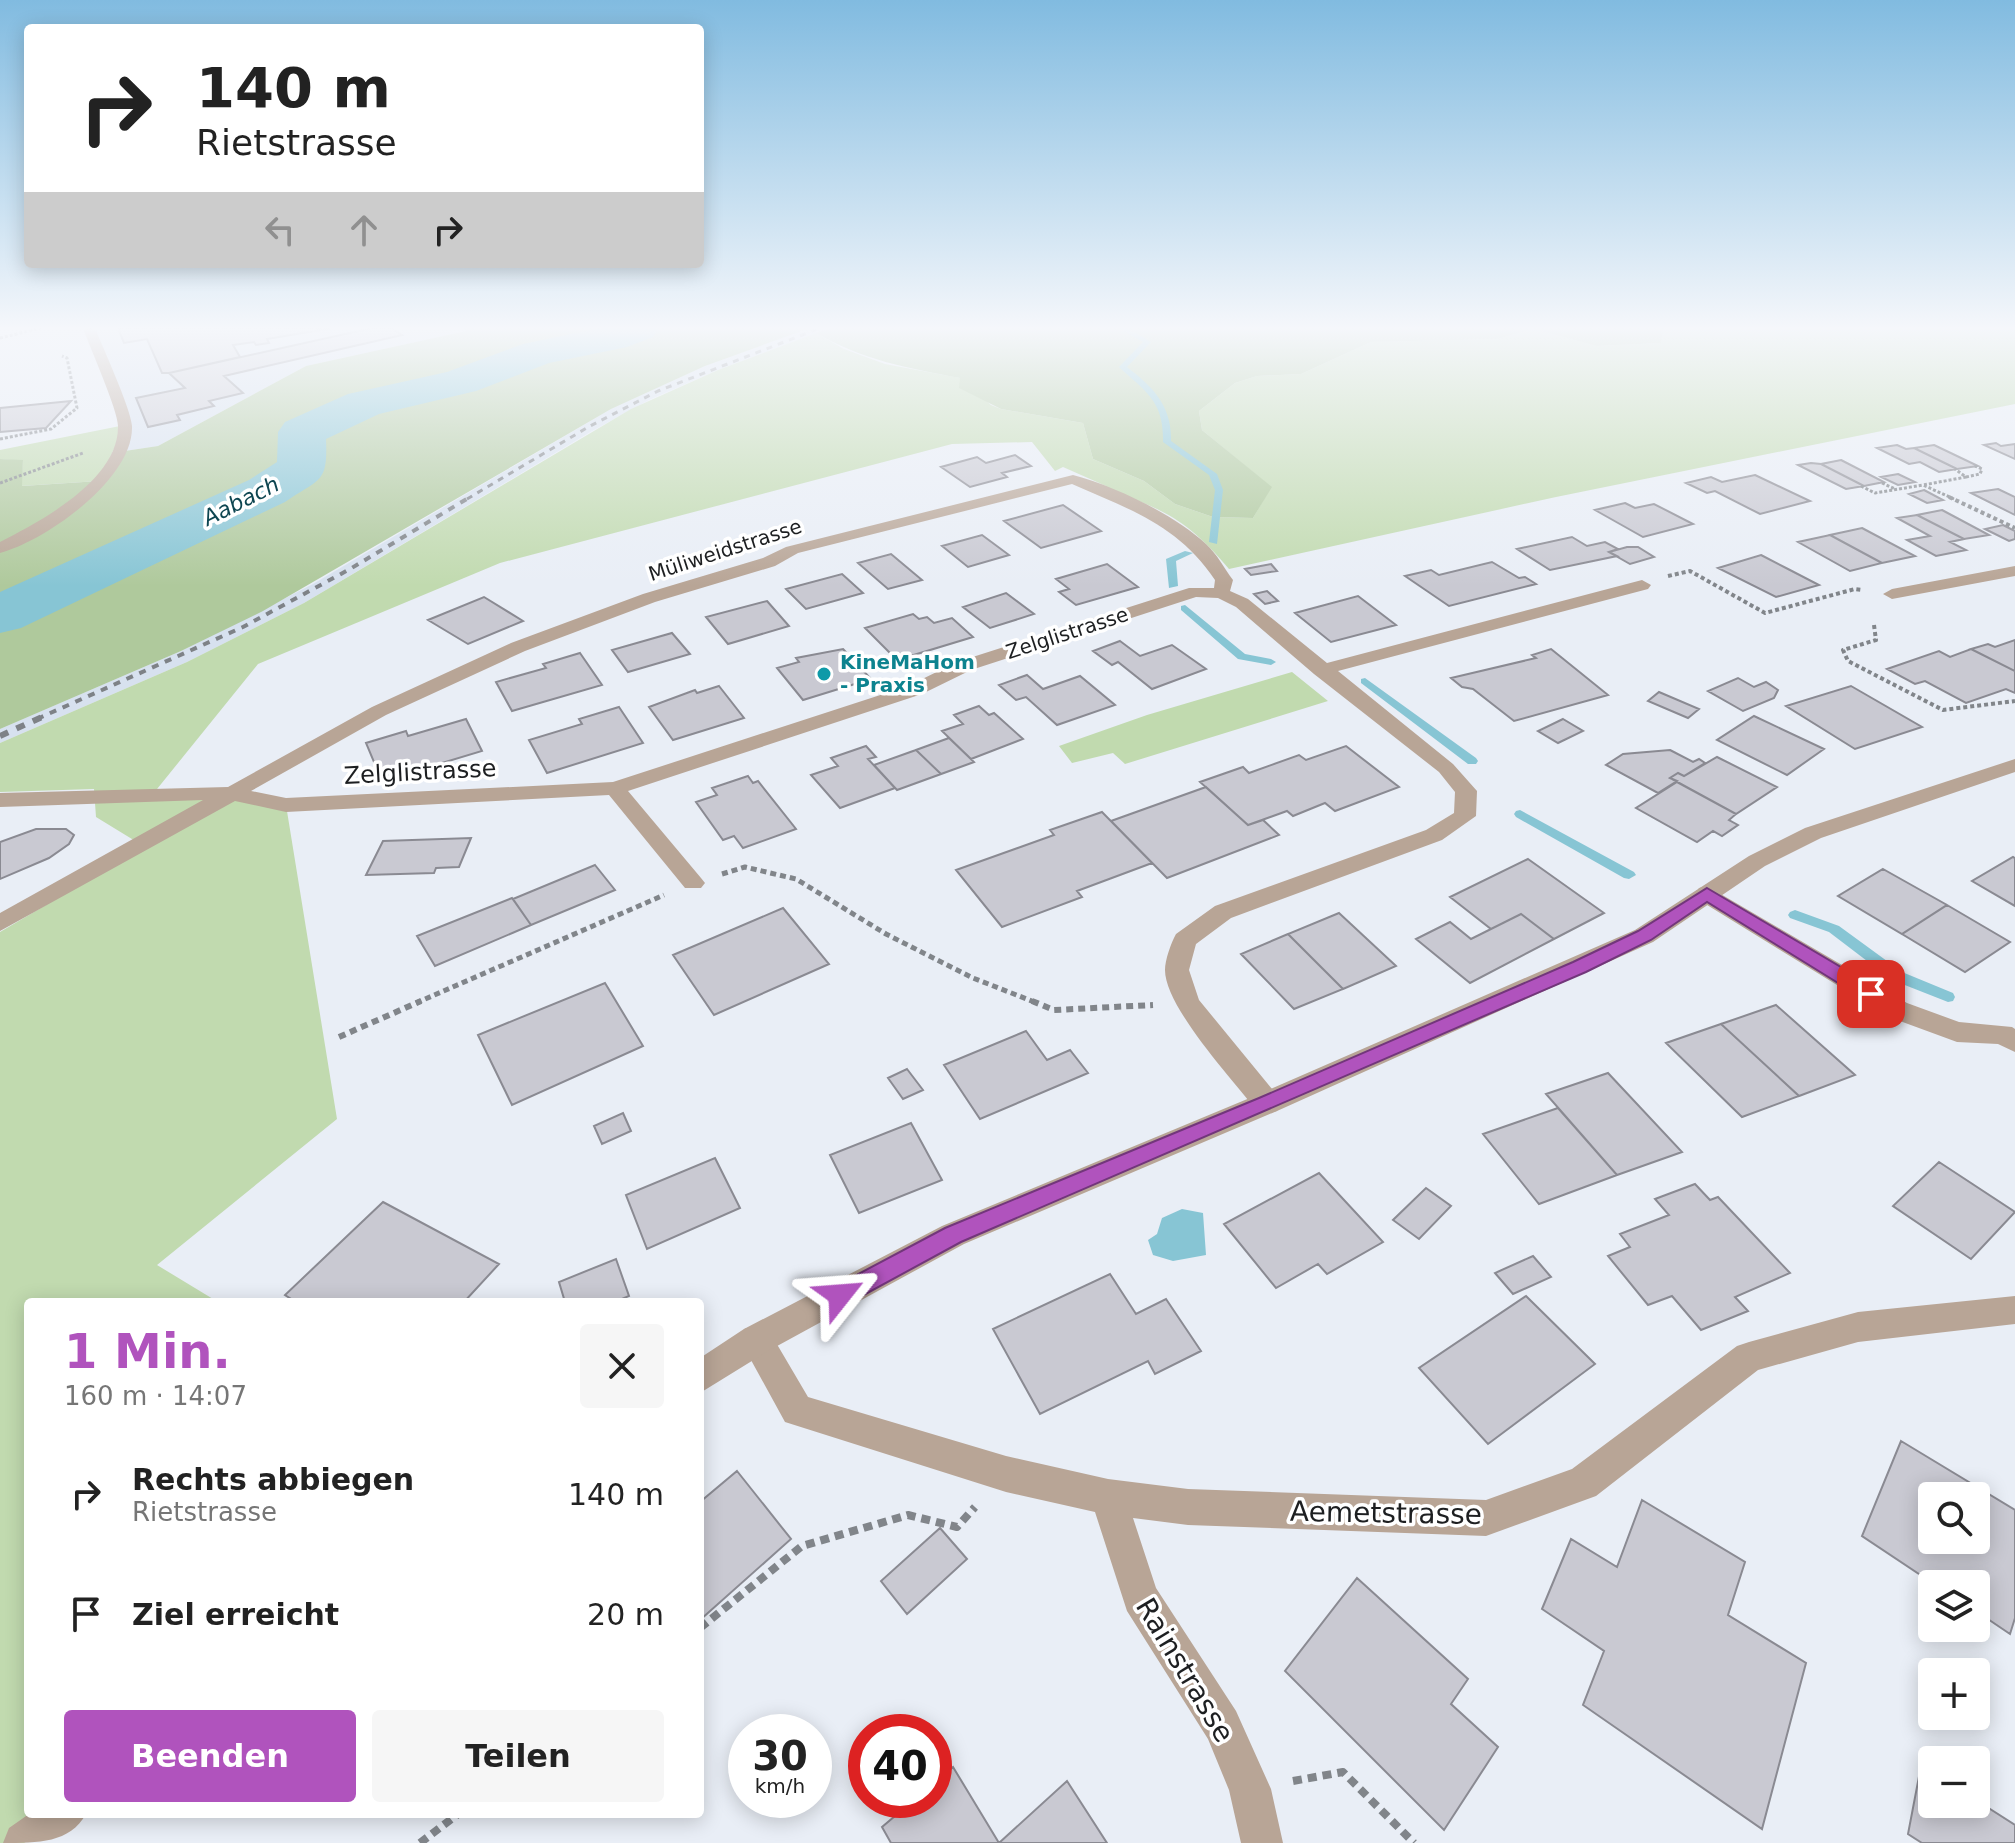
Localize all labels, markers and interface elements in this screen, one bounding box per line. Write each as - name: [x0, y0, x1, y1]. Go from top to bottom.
- text: 140 m: [196, 55, 391, 120]
- icon: right: [64, 56, 168, 160]
- text: Rietstrasse: [196, 122, 397, 163]
- icon: left: [258, 208, 302, 252]
- icon: ahead: [342, 208, 386, 252]
- icon: right: [426, 208, 470, 252]
- water label: Aabach: [197, 471, 283, 532]
- street label: Müliweidstrasse: [645, 514, 805, 586]
- street label: Zelglistrasse: [1003, 602, 1131, 664]
- place label: KineMaHom - Praxis: [840, 650, 975, 697]
- marker: KineMaHom - Praxis: [815, 665, 833, 683]
- street label: Zelglistrasse: [343, 754, 497, 790]
- pin: [1837, 960, 1905, 1028]
- icon: arrive: [1849, 972, 1893, 1016]
- position arrow: [798, 1253, 882, 1337]
- text: 1 Min.: [64, 1323, 231, 1379]
- button: close: [580, 1324, 664, 1408]
- text: 160 m · 14:07: [64, 1381, 247, 1411]
- text: Rechts abbiegen: [132, 1462, 414, 1497]
- icon: right: [64, 1472, 108, 1516]
- text: 140 m: [568, 1477, 664, 1512]
- map controls: [1918, 1482, 1990, 1818]
- button: search: [1918, 1482, 1990, 1554]
- street label: Aemetstrasse: [1290, 1495, 1482, 1531]
- text: Rietstrasse: [132, 1497, 277, 1527]
- button: layers: [1918, 1570, 1990, 1642]
- icon: arrive: [64, 1592, 108, 1636]
- street label: Rainstrasse: [1129, 1592, 1241, 1748]
- text: Ziel erreicht: [132, 1597, 339, 1632]
- text: 20 m: [587, 1597, 664, 1632]
- button: +: [1918, 1658, 1990, 1730]
- button: Beenden: [64, 1710, 356, 1802]
- button: Teilen: [372, 1710, 664, 1802]
- speed limit sign: 40: [848, 1714, 952, 1818]
- text: 30: [752, 1733, 808, 1779]
- button: −: [1918, 1746, 1990, 1818]
- text: km/h: [755, 1774, 805, 1798]

